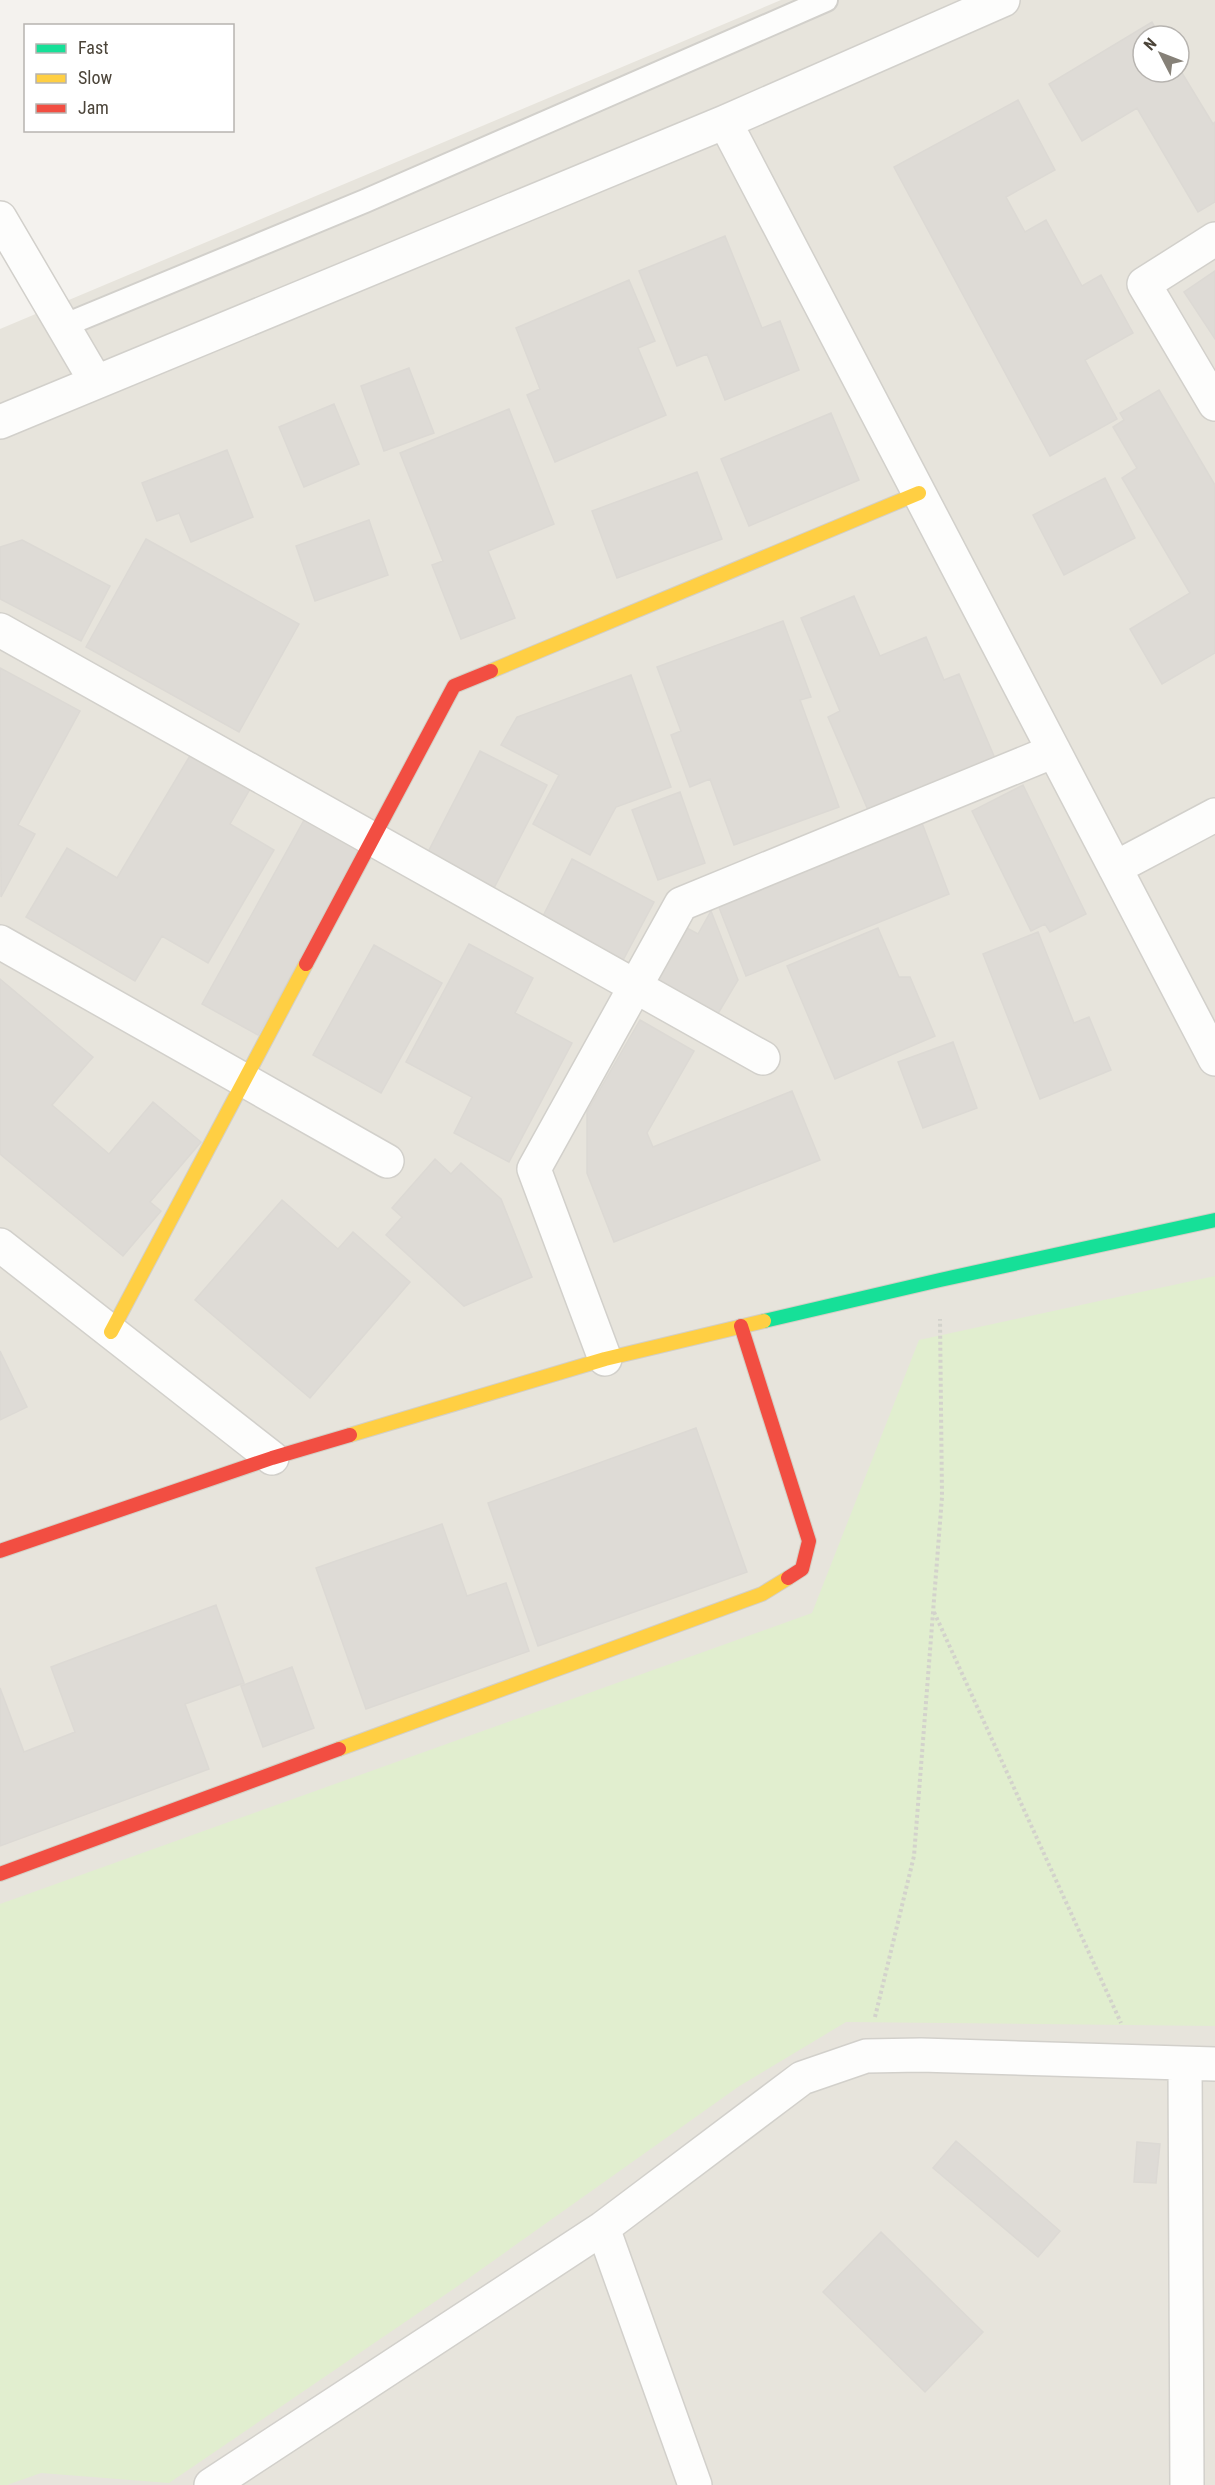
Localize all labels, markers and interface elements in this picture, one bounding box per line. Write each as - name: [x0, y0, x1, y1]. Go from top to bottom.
- legend: [24, 24, 234, 132]
- north arrow: [1131, 24, 1191, 84]
- text: N: [1140, 34, 1161, 54]
- text: Fast: [78, 37, 109, 58]
- text: Slow: [78, 67, 113, 88]
- text: Jam: [78, 97, 109, 118]

